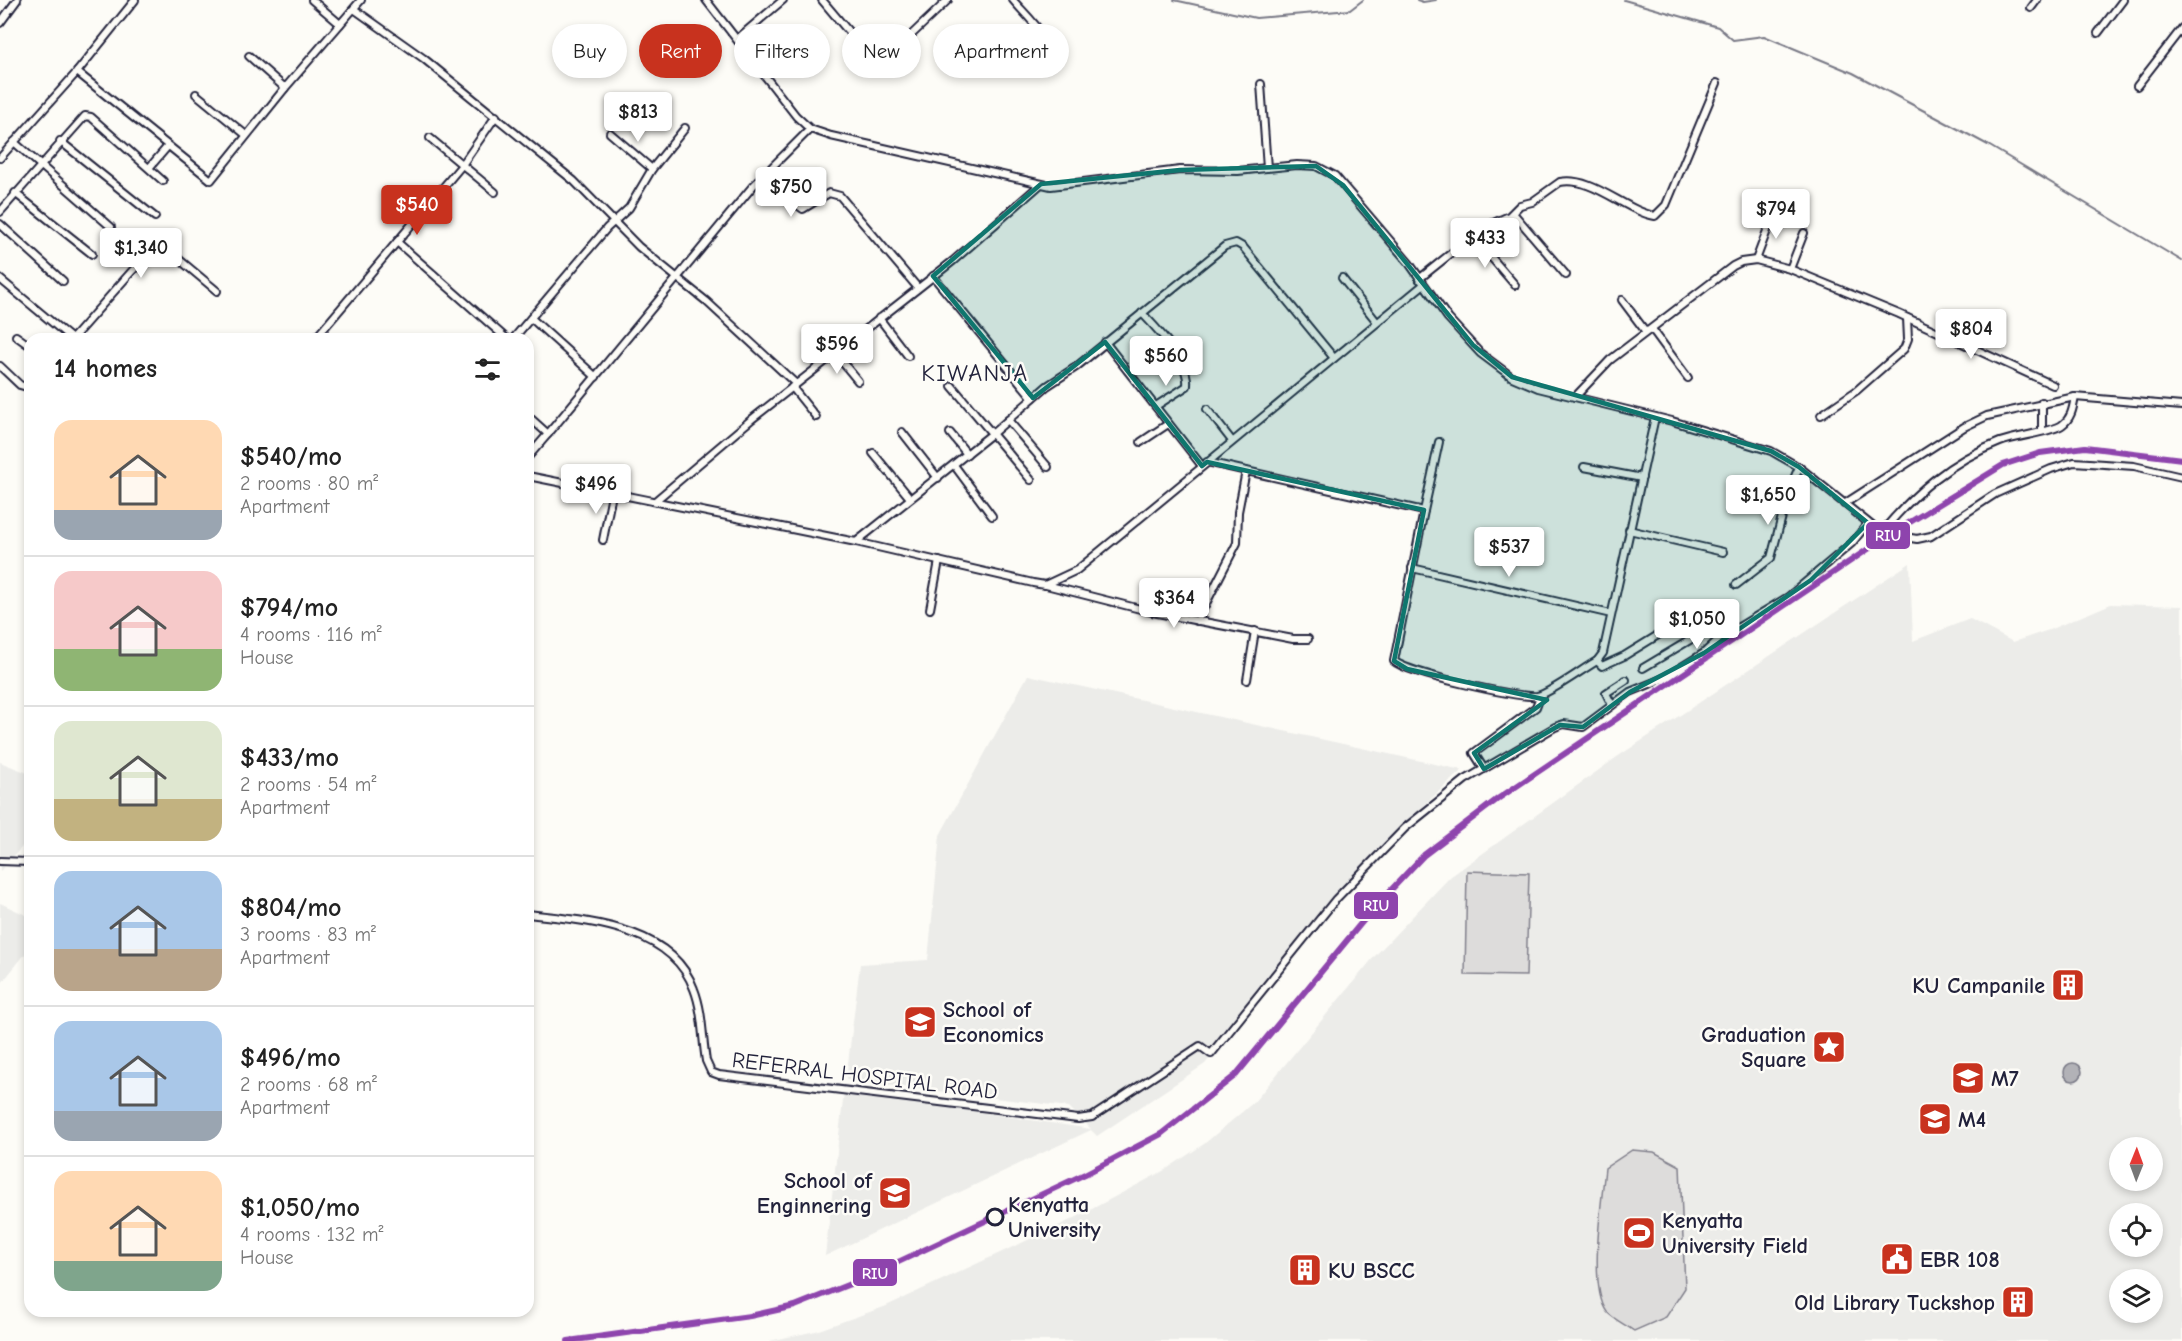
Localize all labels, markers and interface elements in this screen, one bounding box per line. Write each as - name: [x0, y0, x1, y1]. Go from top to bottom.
- chip: Buy: [552, 24, 627, 78]
- chip: Rent: [639, 24, 722, 78]
- chip: Filters: [734, 24, 830, 78]
- chip: New: [842, 24, 921, 78]
- chip: Apartment: [933, 24, 1069, 78]
- pin: $813: [602, 92, 674, 143]
- text: $813: [618, 100, 658, 123]
- pin: $750: [755, 167, 827, 218]
- text: $750: [769, 175, 813, 198]
- pin: $540: [381, 185, 453, 236]
- pin: $794: [1740, 189, 1812, 240]
- text: $540: [395, 193, 439, 216]
- text: $794: [1756, 197, 1796, 220]
- pin: $433: [1449, 218, 1521, 269]
- text: $433: [1464, 226, 1506, 249]
- pin: $1,340: [92, 228, 190, 279]
- text: $1,340: [114, 236, 168, 259]
- pin: $804: [1935, 309, 2007, 360]
- text: $804: [1949, 317, 1993, 340]
- pin: $596: [801, 324, 873, 375]
- text: $596: [815, 332, 859, 355]
- pin: $560: [1130, 336, 1202, 387]
- text: $560: [1144, 344, 1188, 367]
- icon: filters: [471, 353, 504, 386]
- text: 14 homes: [54, 354, 157, 384]
- district label: KIWANJA: [921, 359, 1029, 387]
- text: $540/mo: [240, 442, 342, 472]
- icon: home: [102, 444, 174, 516]
- pin: $496: [560, 464, 632, 515]
- text: 2 rooms · 80 m²: [240, 472, 378, 495]
- text: $496: [575, 472, 617, 495]
- pin: $1,650: [1719, 475, 1817, 526]
- text: $1,650: [1740, 483, 1796, 506]
- text: Apartment: [240, 495, 330, 518]
- line badge: RIU: [1865, 521, 1911, 550]
- pin: $537: [1473, 527, 1545, 578]
- text: RIU: [1875, 527, 1901, 545]
- text: $537: [1488, 535, 1530, 558]
- pin: $364: [1138, 578, 1210, 629]
- text: $364: [1153, 586, 1195, 609]
- text: $794/mo: [240, 593, 338, 623]
- icon: home: [102, 595, 174, 667]
- pin: $1,050: [1648, 599, 1746, 650]
- text: $1,050: [1668, 607, 1726, 630]
- text: 4 rooms · 116 m²: [240, 623, 382, 646]
- text: House: [240, 646, 294, 669]
- text: $433/mo: [240, 743, 339, 773]
- icon: home: [102, 745, 174, 817]
- text: 2 rooms · 54 m²: [240, 773, 376, 796]
- text: Apartment: [240, 796, 330, 819]
- line badge: RIU: [1353, 891, 1399, 920]
- text: $804/mo: [240, 893, 342, 923]
- icon: home: [102, 895, 174, 967]
- text: RIU: [1363, 897, 1389, 915]
- text: 3 rooms · 83 m²: [240, 923, 376, 946]
- text: Apartment: [240, 946, 330, 969]
- building icon: KU Campanile: [2050, 967, 2086, 1003]
- place label: KU Campanile: [1912, 973, 2045, 999]
- place label: School of Economics: [943, 997, 1044, 1048]
- school or university icon: School of Economics: [902, 1004, 938, 1040]
- place label: Graduation Square: [1701, 1022, 1806, 1073]
- place icon: Graduation Square: [1811, 1029, 1847, 1065]
- text: $496/mo: [240, 1043, 341, 1073]
- icon: home: [102, 1045, 174, 1117]
- street label: REFERRAL HOSPITAL ROAD: [731, 1047, 999, 1105]
- school or university icon: M7: [1950, 1060, 1986, 1096]
- place label: M7: [1991, 1066, 2019, 1092]
- text: 2 rooms · 68 m²: [240, 1073, 377, 1096]
- text: Apartment: [240, 1096, 330, 1119]
- school or university icon: M4: [1917, 1101, 1953, 1137]
- place label: M4: [1958, 1107, 1986, 1133]
- north arrow: [2109, 1137, 2163, 1191]
- map controls: [2109, 1137, 2163, 1323]
- place label: School of Enginnering: [757, 1168, 873, 1219]
- school or university icon: School of Enginnering: [877, 1175, 913, 1211]
- place label: Kenyatta University: [1008, 1192, 1102, 1243]
- text: $1,050/mo: [240, 1193, 360, 1223]
- icon: home: [102, 1195, 174, 1267]
- button: locate: [2109, 1203, 2163, 1257]
- marker: Kenyatta University: [986, 1208, 1004, 1226]
- place label: Kenyatta University Field: [1662, 1208, 1808, 1259]
- sports icon: Kenyatta University Field: [1621, 1215, 1657, 1251]
- text: 4 rooms · 132 m²: [240, 1223, 384, 1246]
- public building icon: EBR 108: [1879, 1241, 1915, 1277]
- text: House: [240, 1246, 294, 1269]
- place label: EBR 108: [1920, 1247, 2000, 1273]
- building icon: KU BSCC: [1287, 1252, 1323, 1288]
- line badge: RIU: [852, 1258, 898, 1287]
- place label: KU BSCC: [1328, 1258, 1415, 1284]
- text: RIU: [862, 1265, 888, 1283]
- button: layers: [2109, 1269, 2163, 1323]
- building icon: Old Library Tuckshop: [2000, 1284, 2036, 1320]
- place label: Old Library Tuckshop: [1794, 1290, 1995, 1316]

